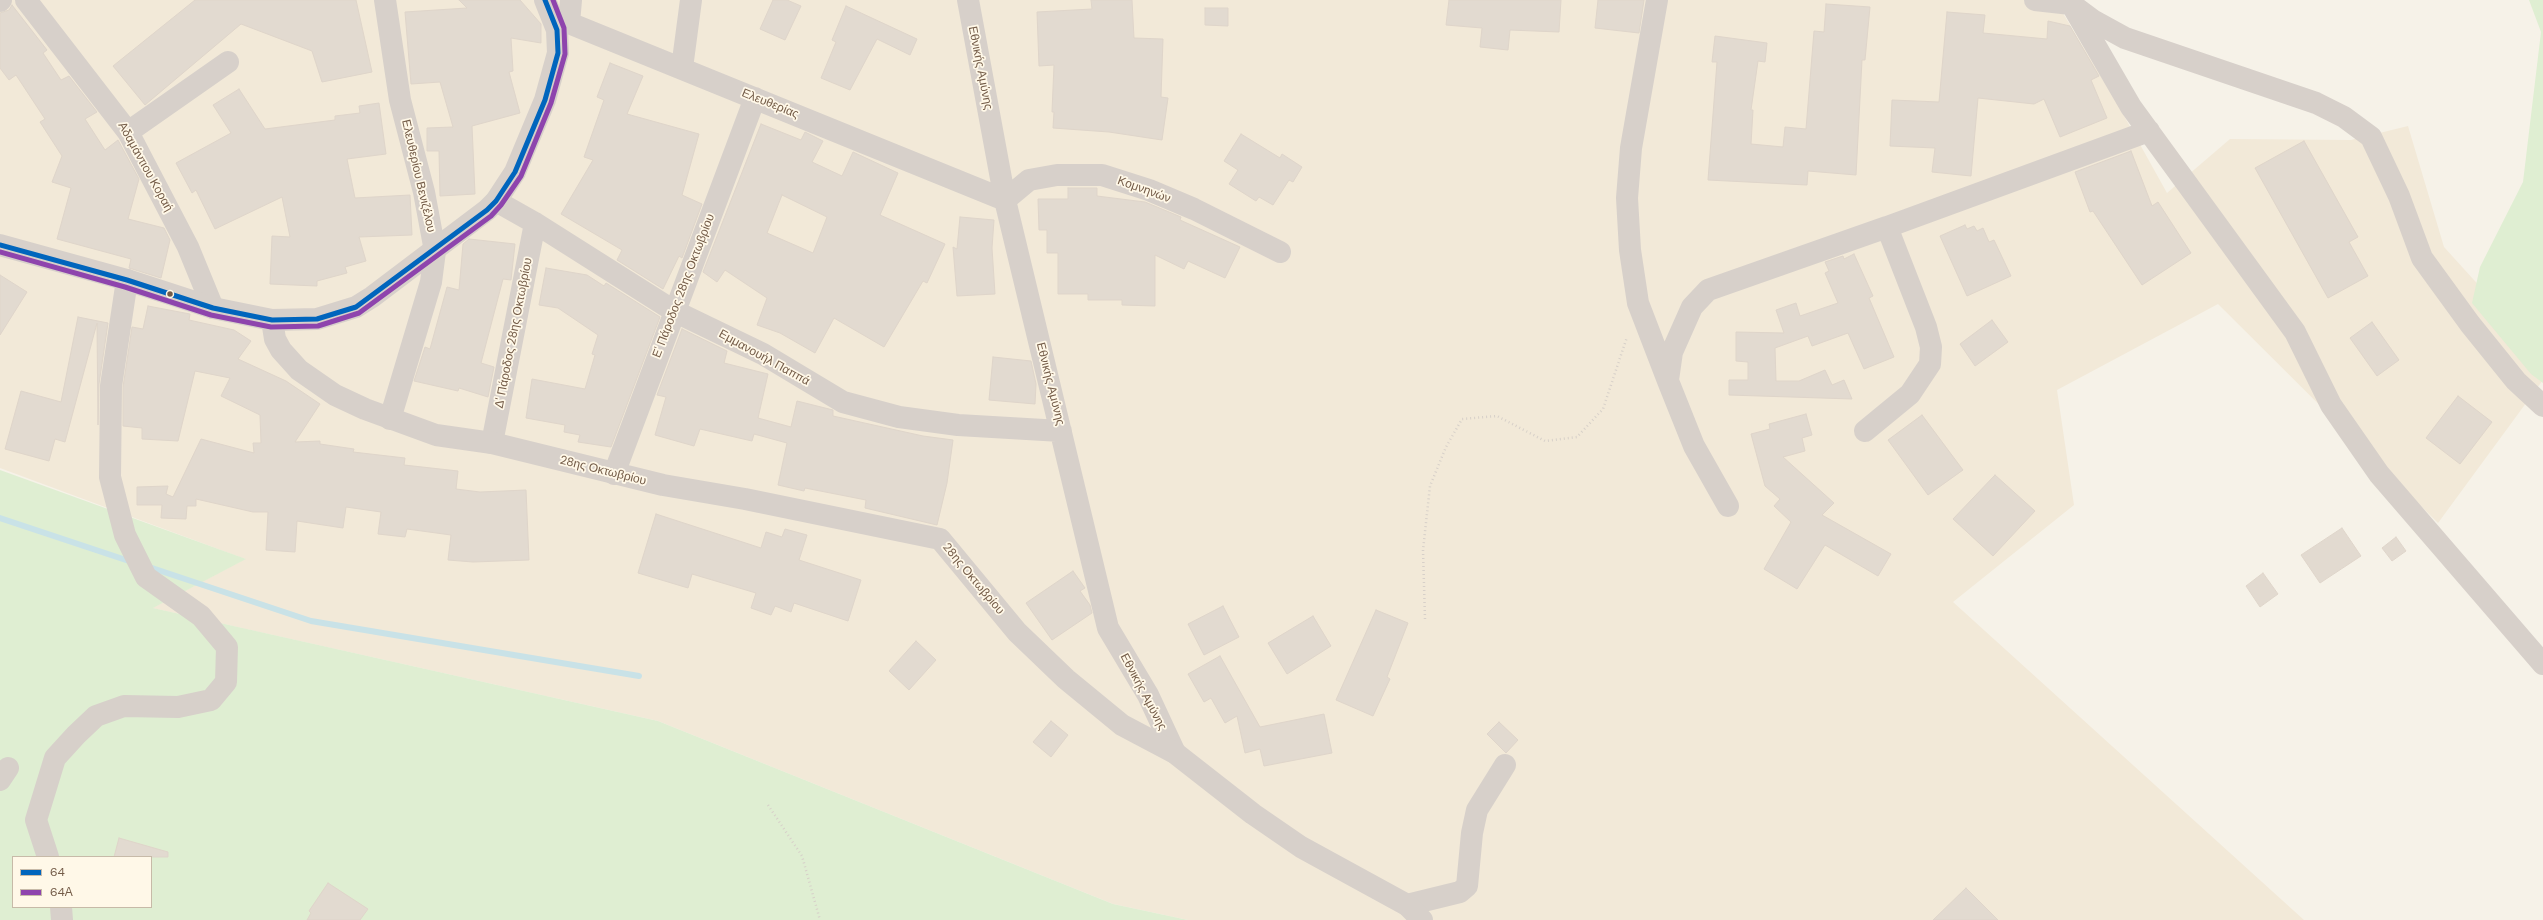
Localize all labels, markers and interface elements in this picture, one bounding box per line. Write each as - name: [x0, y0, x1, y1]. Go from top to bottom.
- street label: Εθνικής Αμύνης: [965, 25, 995, 111]
- street label: Ελευθερίας: [739, 86, 801, 122]
- street label: Ελευθερίου Βενιζέλου: [398, 118, 438, 234]
- street label: Αδαμάντιου Κοραή: [114, 120, 176, 214]
- street label: Κομνηνών: [1115, 174, 1173, 206]
- street label: Ε' Πάροδος 28ης Οκτωβρίου: [650, 212, 718, 360]
- street label: Δ' Πάροδος 28ης Οκτωβρίου: [492, 256, 536, 410]
- unlabelled marker: [165, 289, 175, 299]
- street label: Εμμανουήλ Παππά: [716, 327, 812, 389]
- street label: Εθνικής Αμύνης: [1033, 341, 1067, 427]
- street label: 28ης Οκτωβρίου: [558, 453, 648, 489]
- street label: 28ης Οκτωβρίου: [939, 540, 1007, 618]
- street label: Εθνικής Αμύνης: [1117, 651, 1169, 733]
- legend: [12, 856, 152, 908]
- text: 64: [50, 864, 65, 880]
- text: 64Α: [50, 884, 73, 900]

